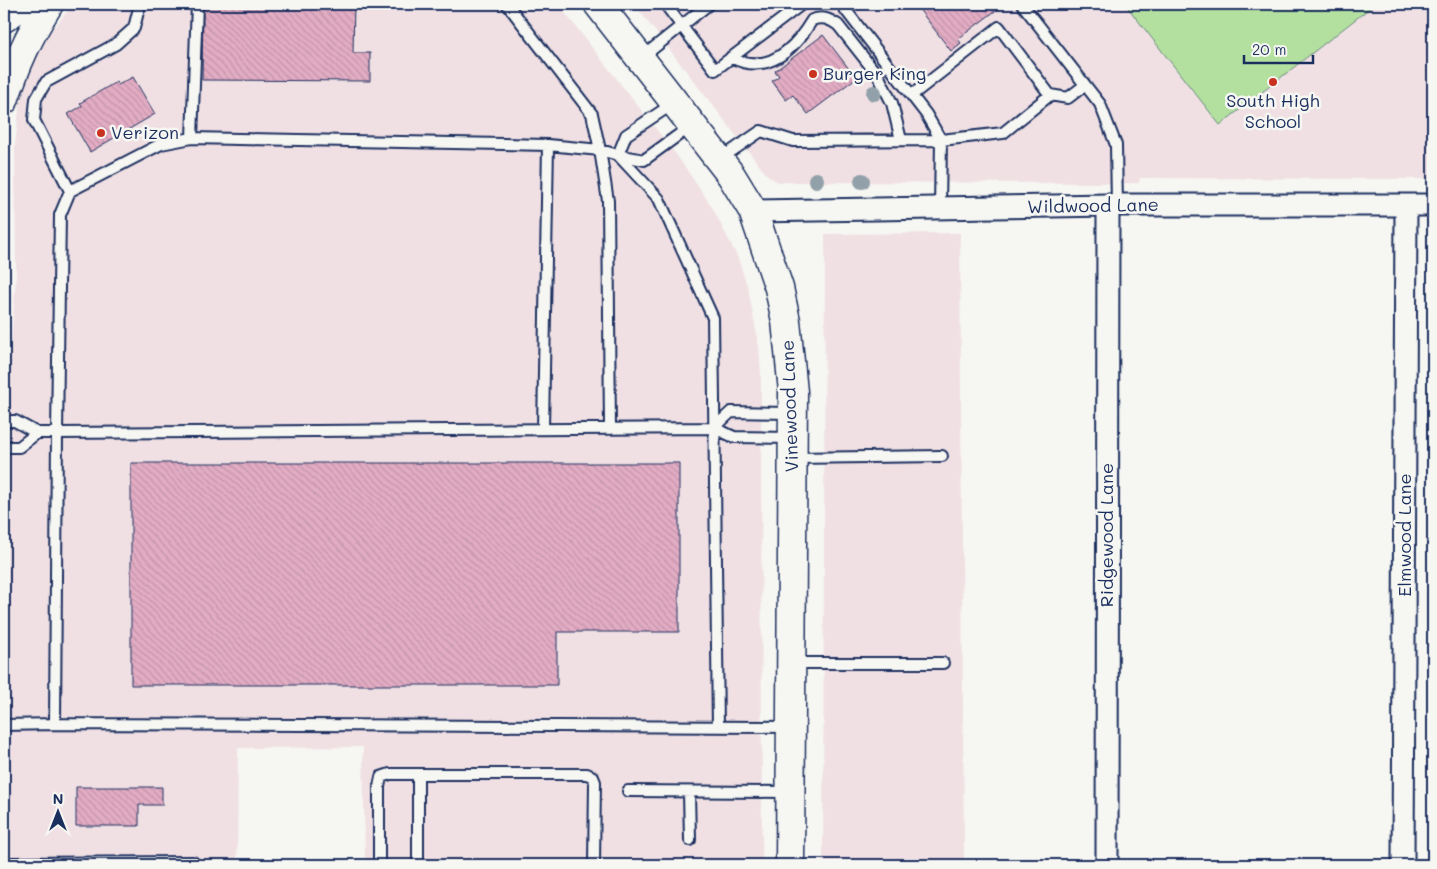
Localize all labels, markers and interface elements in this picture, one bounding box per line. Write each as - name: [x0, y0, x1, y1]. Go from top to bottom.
- scale bar: [1244, 32, 1313, 64]
- text: 20 m: [1252, 39, 1286, 59]
- place label: Burger King: [823, 61, 926, 85]
- marker: Burger King: [807, 68, 819, 80]
- marker: South High School: [1267, 76, 1279, 88]
- place label: South High School: [1226, 88, 1320, 133]
- place label: Verizon: [111, 120, 179, 144]
- marker: Verizon: [95, 127, 107, 139]
- street label: Wildwood Lane: [1027, 192, 1159, 218]
- street label: Vinewood Lane: [775, 339, 803, 473]
- street label: Ridgewood Lane: [1094, 463, 1118, 607]
- street label: Elmwood Lane: [1392, 473, 1416, 597]
- north arrow: [32, 786, 82, 836]
- text: N: [53, 789, 63, 808]

